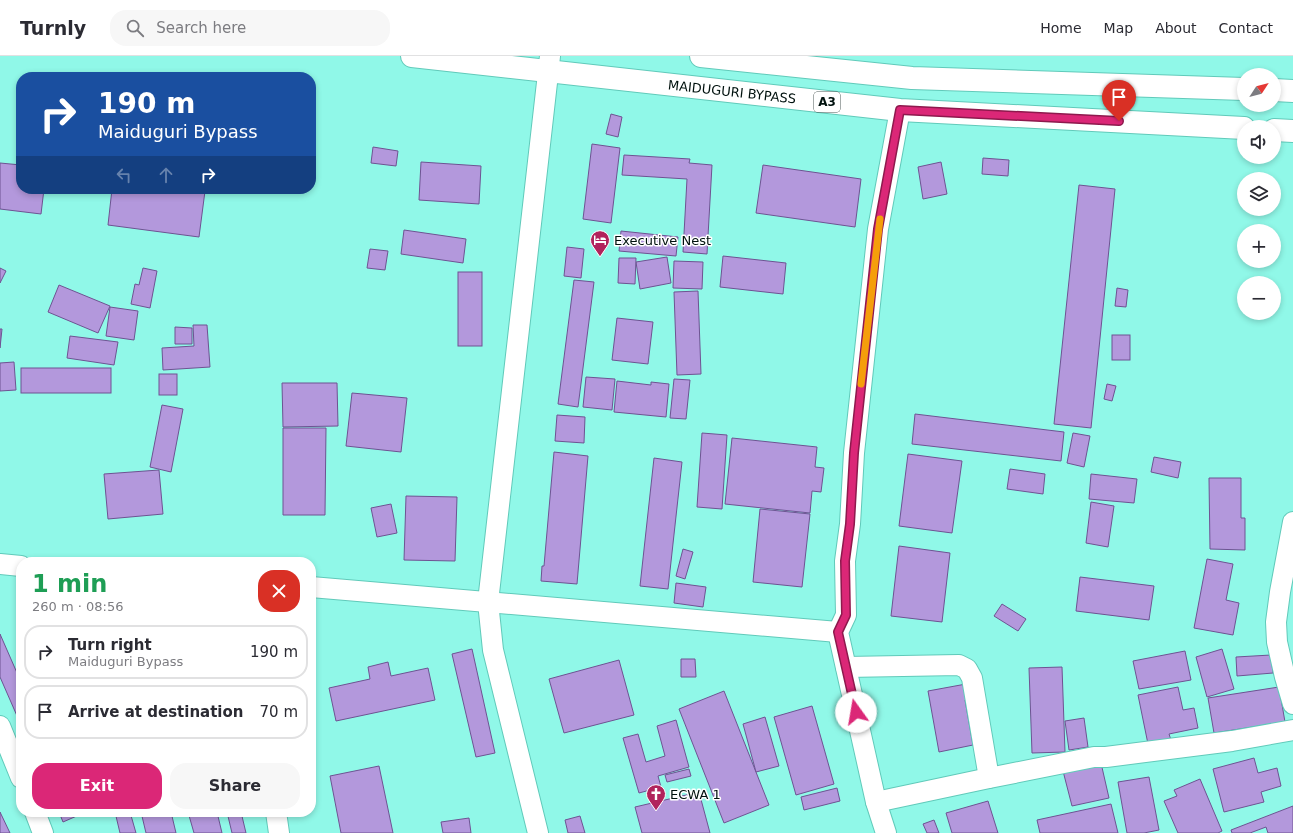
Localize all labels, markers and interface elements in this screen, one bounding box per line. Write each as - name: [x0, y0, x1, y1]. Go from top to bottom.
- search box: [110, 10, 390, 46]
- text: Turnly: [20, 17, 86, 39]
- icon: search: [124, 17, 146, 39]
- text: Search here: [156, 19, 246, 37]
- text: Home: [1040, 20, 1082, 36]
- text: Map: [1104, 20, 1133, 36]
- text: About: [1155, 20, 1197, 36]
- text: Contact: [1219, 20, 1273, 36]
- north arrow: [1237, 68, 1281, 112]
- map controls: [1237, 68, 1281, 320]
- street label: MAIDUGURI BYPASS: [667, 77, 797, 106]
- pin: [1102, 80, 1136, 121]
- icon: arrive: [1108, 86, 1130, 108]
- text: 190 m: [98, 87, 195, 120]
- icon: right: [32, 88, 84, 140]
- road number: A3: [814, 92, 840, 112]
- button: sound: [1237, 120, 1281, 164]
- text: Maiduguri Bypass: [98, 121, 258, 142]
- icon: left: [113, 164, 135, 186]
- icon: ahead: [155, 164, 177, 186]
- icon: right: [197, 164, 219, 186]
- button: layers: [1237, 172, 1281, 216]
- button: +: [1237, 224, 1281, 268]
- hotel icon: Executive Nest: [589, 229, 611, 257]
- place label: Executive Nest: [614, 233, 711, 248]
- button: −: [1237, 276, 1281, 320]
- text: 1 min: [32, 570, 107, 598]
- button: close: [258, 570, 300, 612]
- text: 260 m · 08:56: [32, 599, 123, 614]
- text: Turn right: [68, 636, 152, 654]
- icon: right: [34, 641, 56, 663]
- text: 190 m: [250, 643, 298, 661]
- text: Maiduguri Bypass: [68, 654, 183, 669]
- position arrow: [835, 691, 877, 733]
- icon: arrive: [34, 701, 56, 723]
- text: Arrive at destination: [68, 703, 243, 721]
- text: 70 m: [260, 703, 298, 721]
- button: Exit: [32, 763, 162, 809]
- button: Share: [170, 763, 300, 809]
- church icon: ECWA 1: [645, 783, 667, 811]
- place label: ECWA 1: [670, 787, 721, 802]

